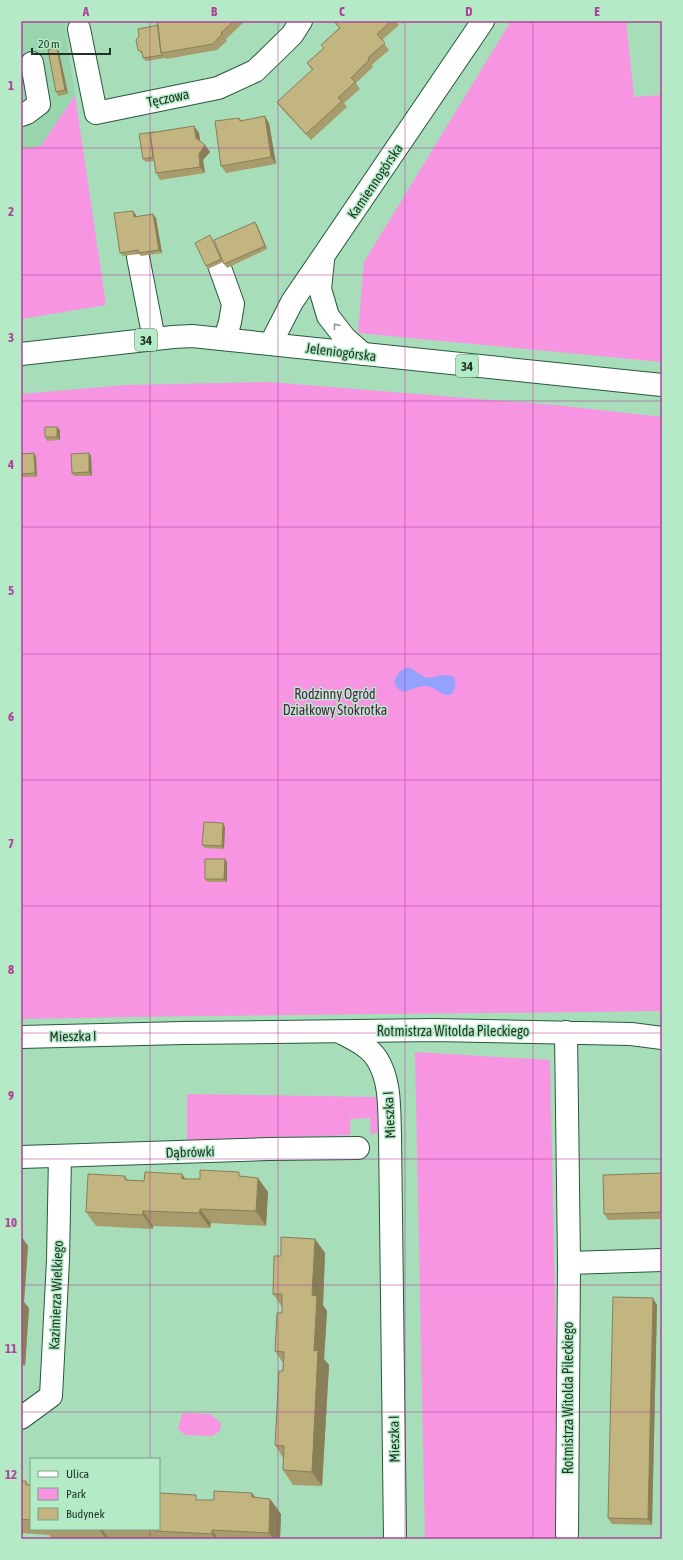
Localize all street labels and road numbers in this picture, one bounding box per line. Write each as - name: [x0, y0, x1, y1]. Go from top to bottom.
- street label: Tęczowa: [145, 86, 191, 110]
- street label: Kamiennogórska: [344, 140, 406, 222]
- road number: 34: [135, 329, 157, 351]
- street label: Jeleniogórska: [305, 340, 377, 364]
- road number: 34: [456, 355, 478, 377]
- street label: Rotmistrza Witolda Pileckiego: [377, 1023, 529, 1039]
- street label: Mieszka I: [49, 1028, 97, 1044]
- street label: Mieszka I: [380, 1091, 398, 1139]
- street label: Dąbrówki: [165, 1143, 215, 1161]
- street label: Kazimierza Wielkiego: [46, 1240, 66, 1350]
- street label: Rotmistrza Witolda Pileckiego: [560, 1322, 576, 1474]
- street label: Mieszka I: [386, 1415, 402, 1463]

